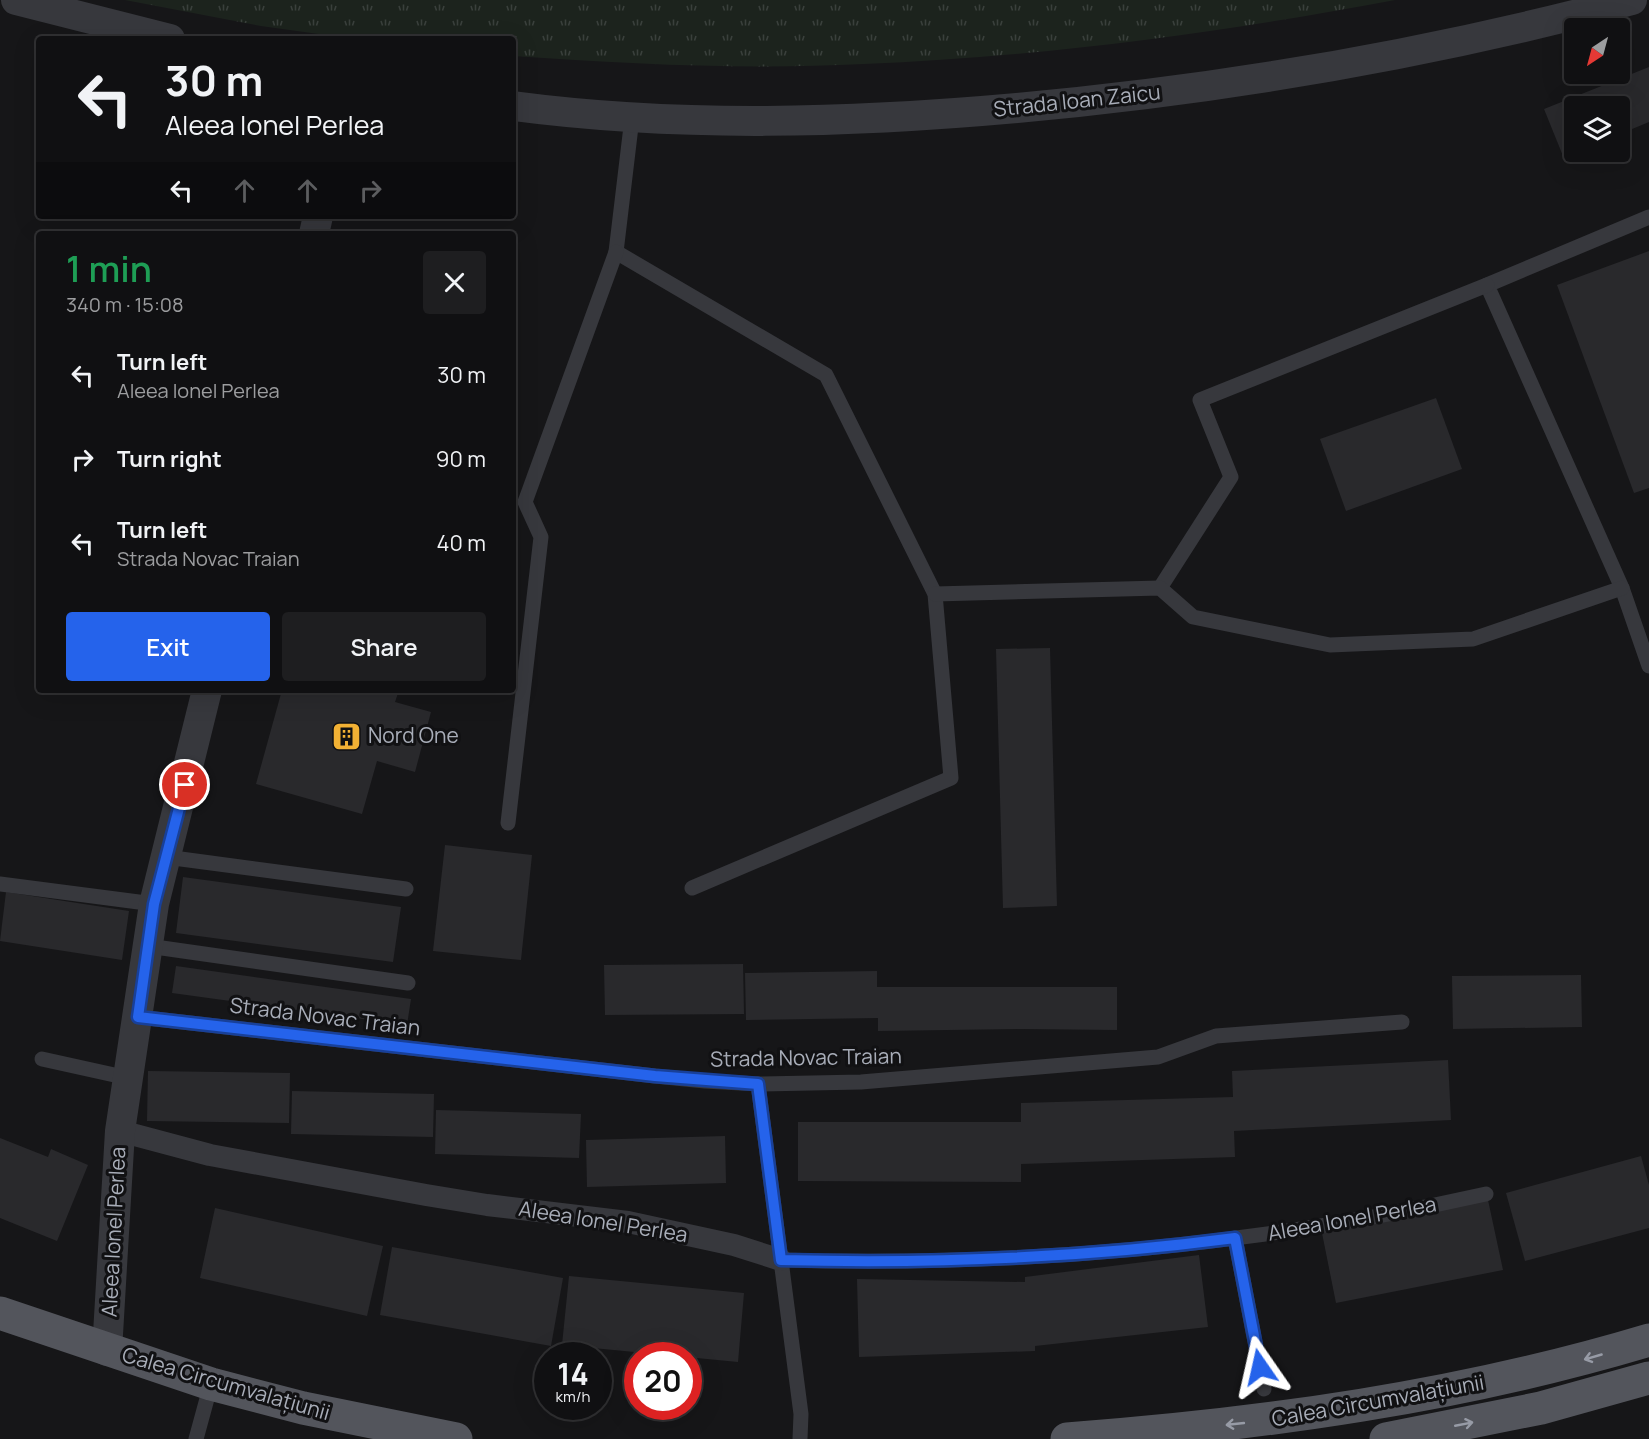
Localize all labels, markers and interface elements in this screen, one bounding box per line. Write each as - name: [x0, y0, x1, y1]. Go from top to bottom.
- north arrow: [1564, 18, 1630, 84]
- map controls: [1564, 18, 1630, 162]
- text: 30 m: [165, 51, 263, 109]
- icon: left: [66, 60, 144, 138]
- street label: Strada Ioan Zaicu: [992, 77, 1162, 123]
- button: layers: [1564, 96, 1630, 162]
- text: Aleea Ionel Perlea: [165, 106, 384, 143]
- icon: left: [165, 174, 198, 207]
- icon: ahead: [228, 174, 261, 207]
- icon: ahead: [291, 174, 324, 207]
- icon: right: [354, 174, 387, 207]
- text: 1 min: [66, 244, 152, 293]
- button: close: [423, 251, 486, 314]
- text: 340 m · 15:08: [66, 291, 184, 318]
- text: Turn left: [117, 347, 207, 377]
- icon: left: [66, 359, 99, 392]
- text: 30 m: [437, 360, 486, 390]
- text: Aleea Ionel Perlea: [117, 377, 280, 404]
- icon: right: [66, 443, 99, 476]
- text: Turn right: [117, 444, 222, 474]
- text: 90 m: [436, 444, 486, 474]
- text: Turn left: [117, 515, 207, 545]
- icon: left: [66, 527, 99, 560]
- text: 40 m: [437, 528, 486, 558]
- text: Strada Novac Traian: [117, 545, 300, 572]
- button: Exit: [66, 612, 270, 681]
- button: Share: [282, 612, 486, 681]
- building icon: Nord One: [331, 720, 363, 752]
- place label: Nord One: [368, 721, 459, 749]
- pin: [159, 759, 210, 810]
- icon: arrive: [168, 768, 201, 801]
- street label: Strada Novac Traian: [228, 990, 422, 1042]
- street label: Strada Novac Traian: [710, 1041, 902, 1073]
- street label: Aleea Ionel Perlea: [95, 1146, 131, 1318]
- street label: Aleea Ionel Perlea: [1265, 1189, 1438, 1247]
- street label: Aleea Ionel Perlea: [517, 1194, 690, 1248]
- position arrow: [1228, 1335, 1292, 1399]
- street label: Calea Circumvalațiunii: [119, 1340, 334, 1426]
- speed limit sign: 20: [624, 1342, 702, 1420]
- one-way arrow: [1584, 1352, 1603, 1363]
- text: 14: [557, 1353, 589, 1394]
- street label: Calea Circumvalațiunii: [1269, 1368, 1486, 1432]
- text: km/h: [556, 1386, 590, 1407]
- one-way arrow: [1454, 1418, 1474, 1429]
- one-way arrow: [1226, 1419, 1246, 1430]

